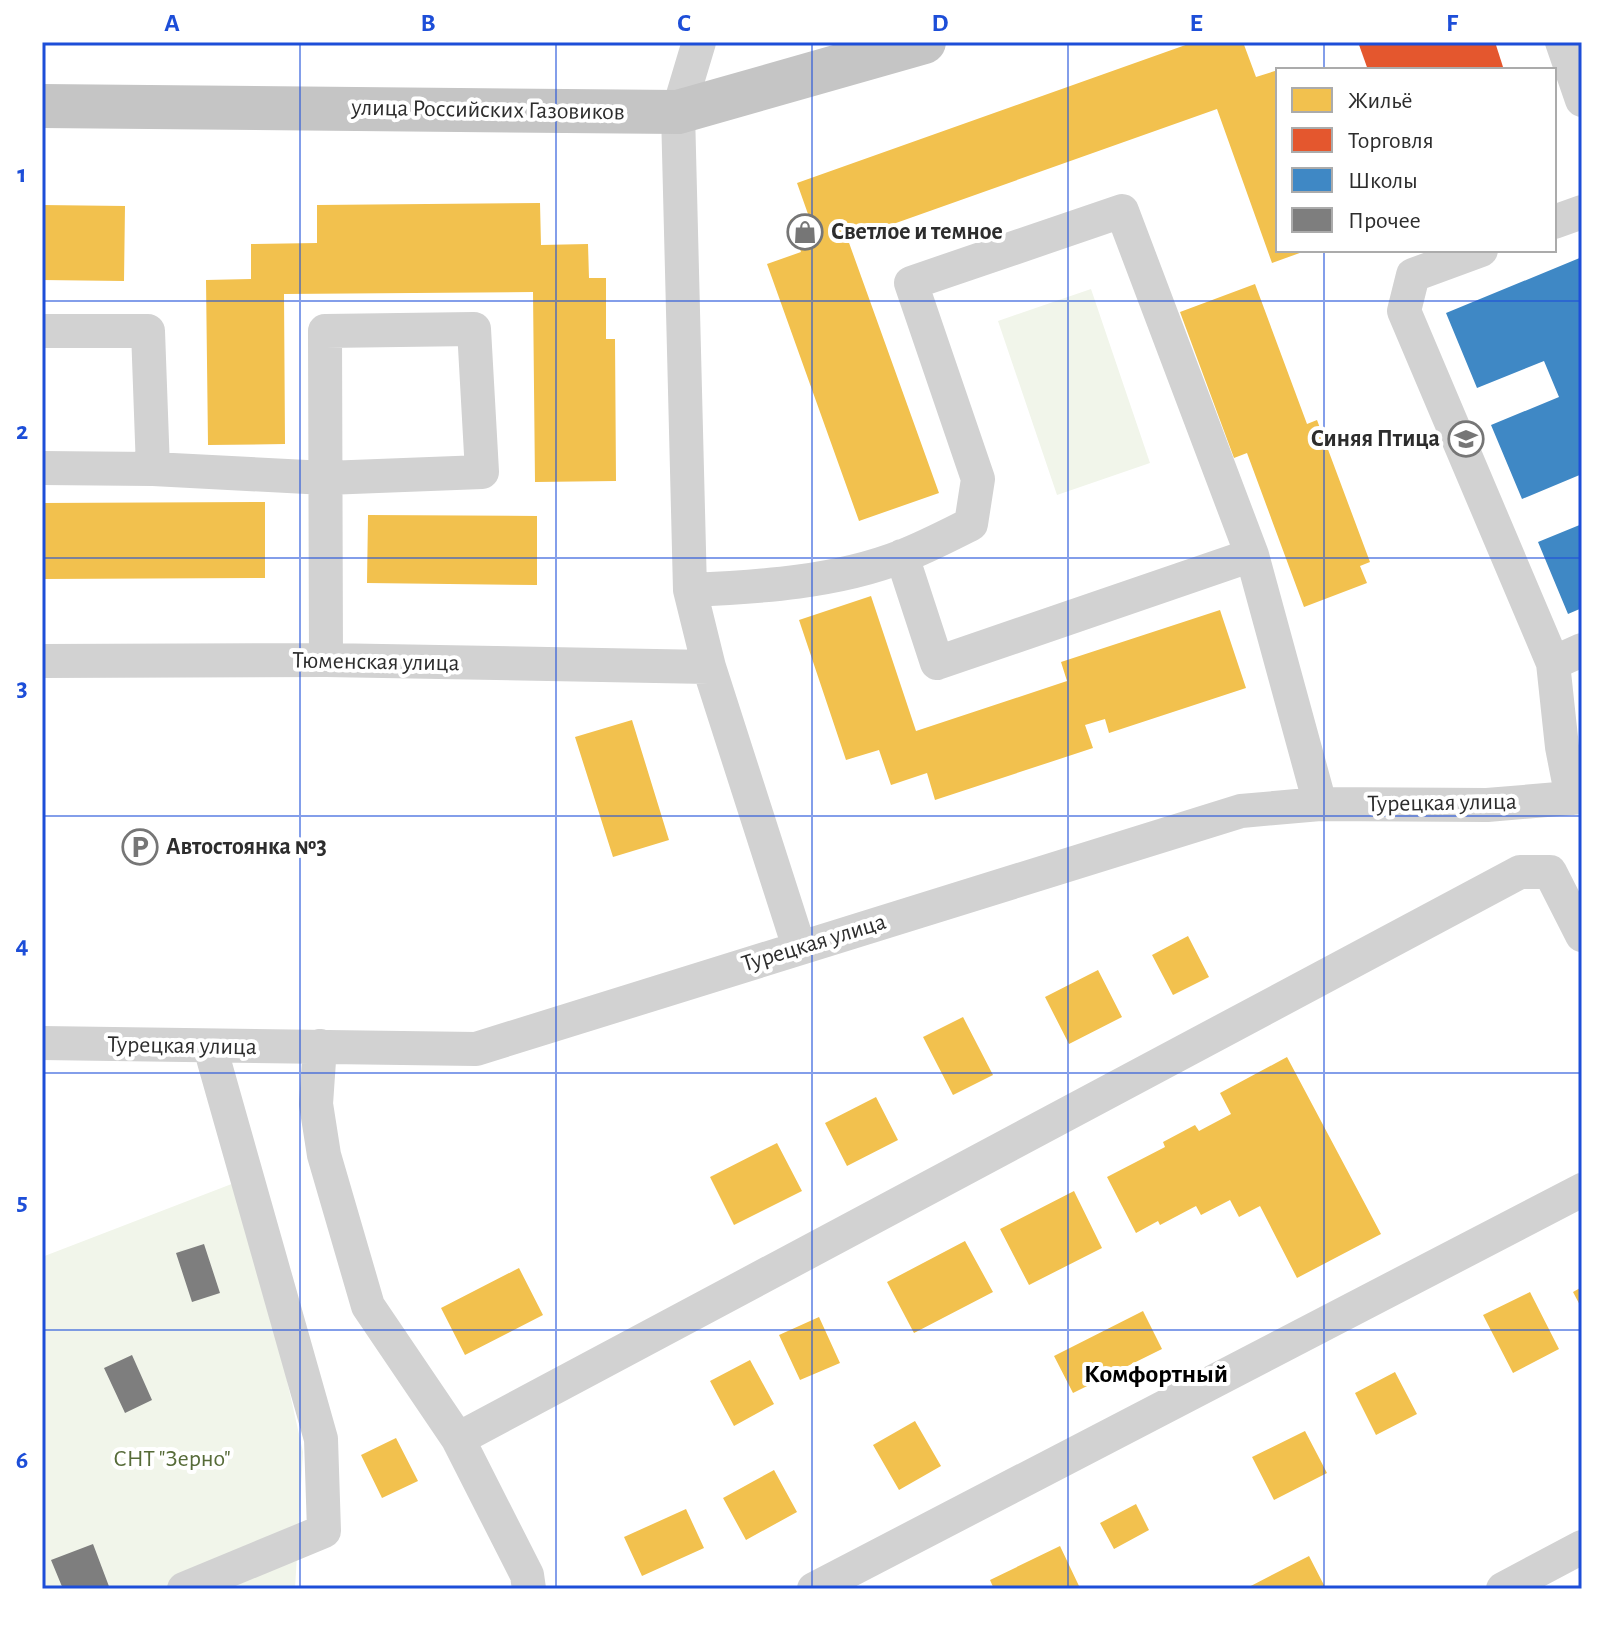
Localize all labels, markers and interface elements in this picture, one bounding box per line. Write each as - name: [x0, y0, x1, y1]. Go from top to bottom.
- text: A: [164, 10, 180, 36]
- text: B: [420, 10, 436, 36]
- text: C: [677, 10, 691, 36]
- text: D: [931, 10, 949, 36]
- text: E: [1189, 10, 1203, 36]
- text: F: [1446, 10, 1459, 36]
- legend: [1276, 68, 1556, 252]
- text: Жильё: [1348, 89, 1413, 113]
- street label: улица Российских Газовиков: [350, 96, 625, 124]
- text: Торговля: [1348, 129, 1434, 153]
- text: 1: [17, 161, 27, 187]
- text: Школы: [1348, 169, 1418, 193]
- text: Прочее: [1348, 209, 1421, 233]
- shop icon: Светлое и темное: [786, 213, 824, 251]
- place label: Светлое и темное: [831, 220, 1003, 244]
- text: 2: [16, 418, 28, 444]
- school or university icon: Синяя Птица: [1447, 420, 1485, 458]
- place label: Синяя Птица: [1311, 427, 1440, 451]
- street label: Тюменская улица: [292, 649, 460, 675]
- text: 3: [16, 675, 28, 701]
- street label: Турецкая улица: [1367, 790, 1517, 816]
- parking icon: Автостоянка №3: [121, 828, 159, 866]
- place label: Автостоянка №3: [166, 835, 327, 859]
- street label: Турецкая улица: [739, 910, 889, 976]
- text: 4: [15, 932, 29, 958]
- street label: Турецкая улица: [107, 1033, 257, 1059]
- text: 5: [16, 1189, 28, 1215]
- district label: Комфортный: [1084, 1361, 1228, 1387]
- text: 6: [16, 1447, 28, 1473]
- park label: СНТ "Зерно": [113, 1447, 231, 1471]

